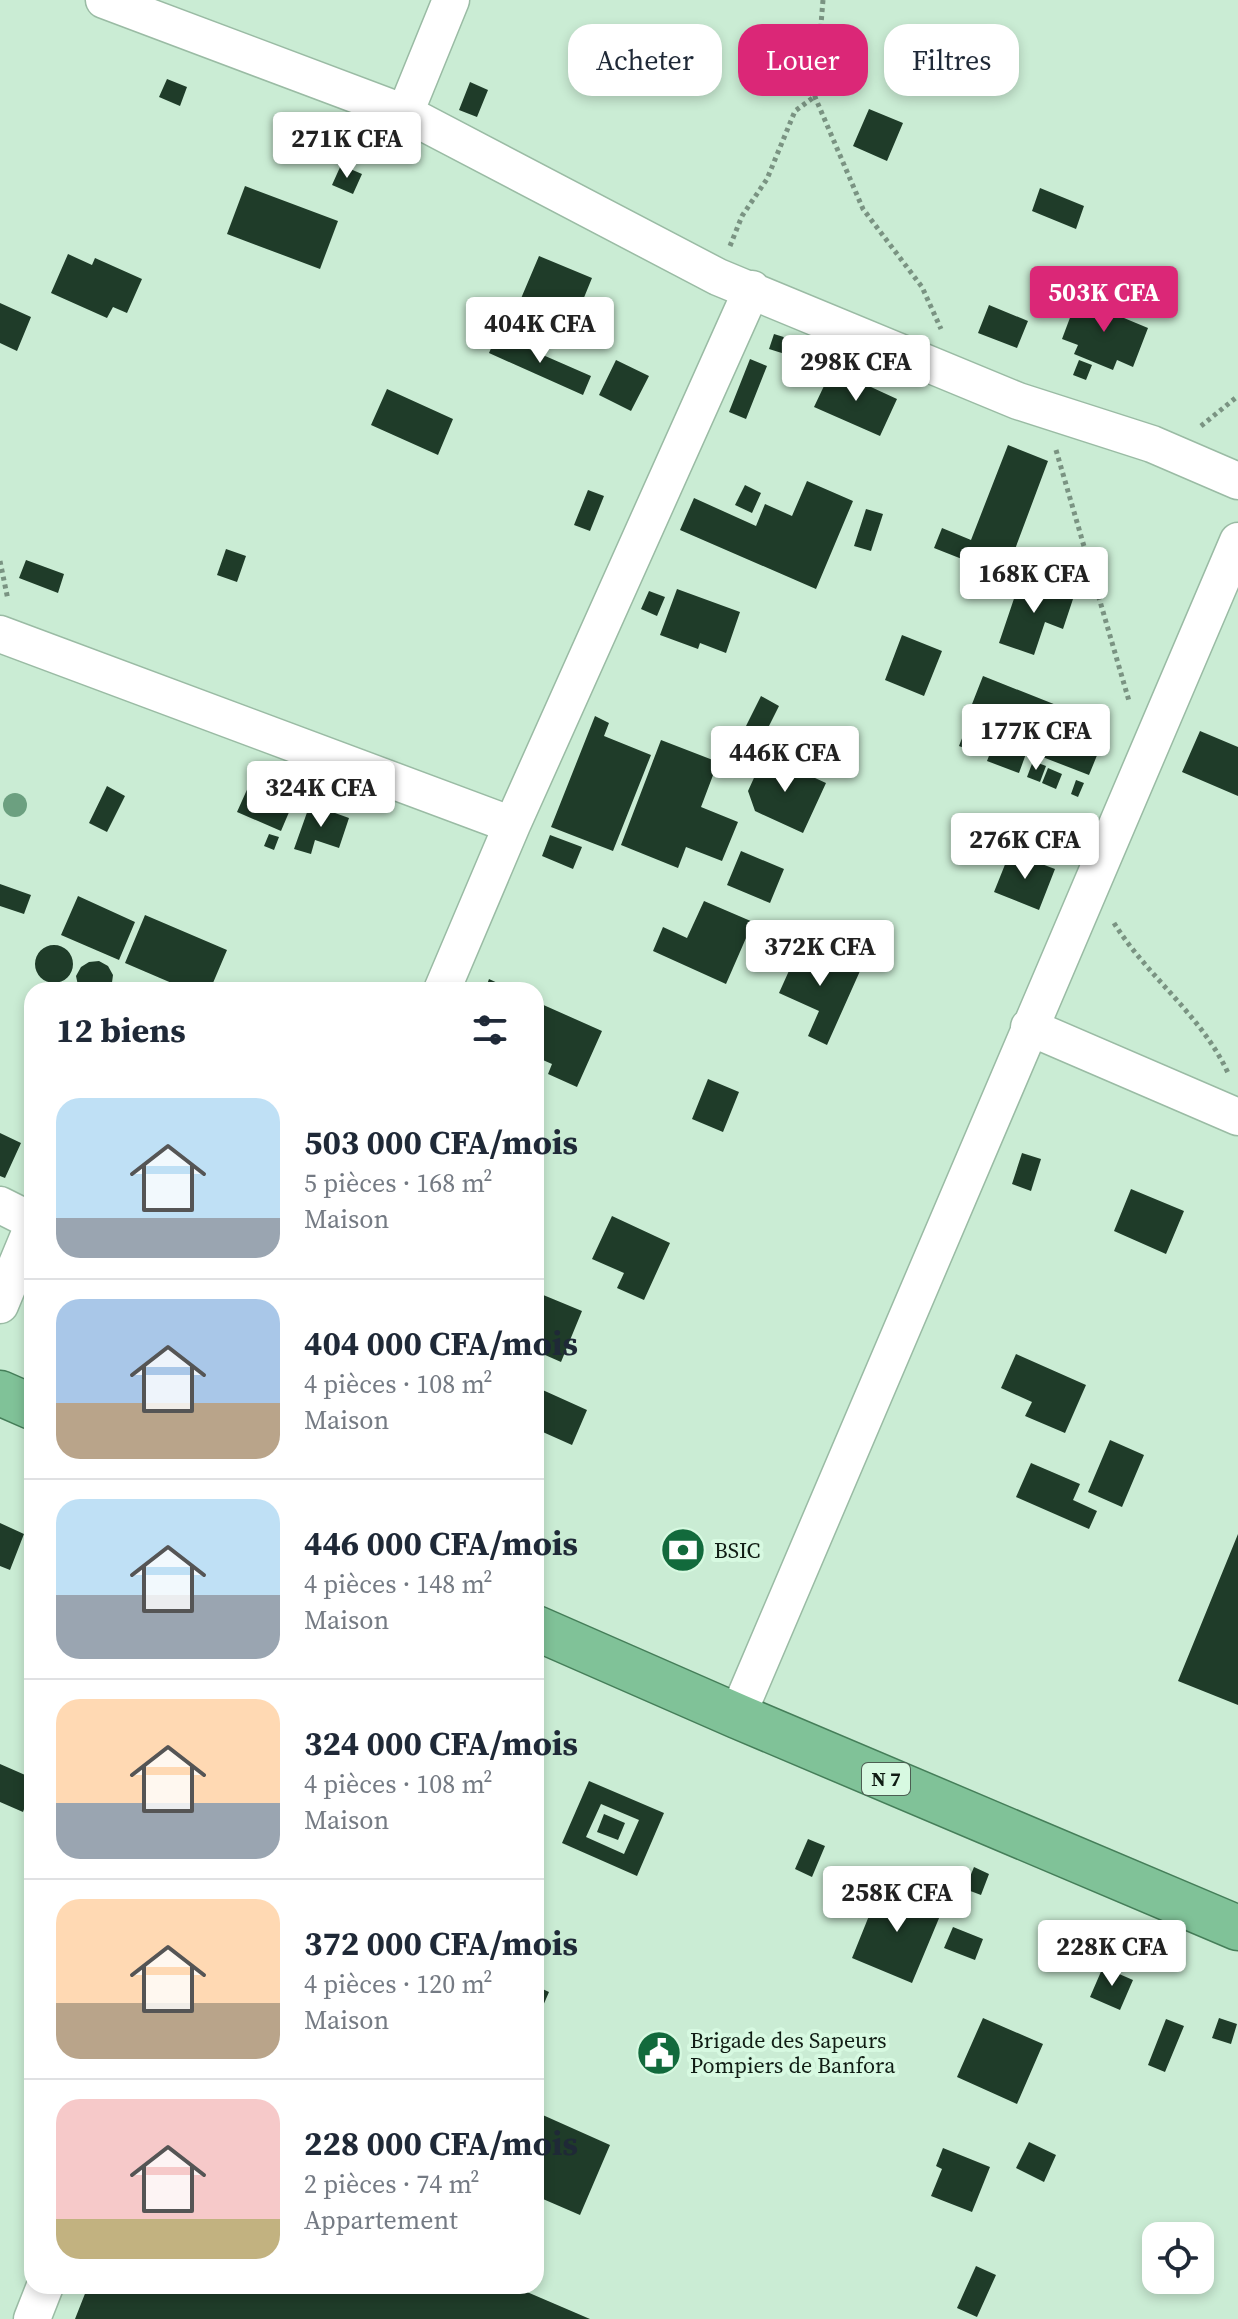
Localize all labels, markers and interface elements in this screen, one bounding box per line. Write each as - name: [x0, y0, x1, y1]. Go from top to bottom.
- chip: Acheter: [568, 24, 722, 96]
- chip: Louer: [738, 24, 868, 96]
- chip: Filtres: [884, 24, 1019, 96]
- pin: 271K CFA: [264, 112, 430, 180]
- text: 271K CFA: [291, 120, 403, 156]
- pin: 503K CFA: [1021, 266, 1187, 334]
- text: 503K CFA: [1048, 274, 1160, 310]
- pin: 404K CFA: [457, 297, 623, 365]
- text: 404K CFA: [484, 305, 596, 341]
- pin: 298K CFA: [773, 335, 939, 403]
- text: 298K CFA: [800, 343, 912, 379]
- pin: 168K CFA: [951, 547, 1117, 615]
- text: 168K CFA: [978, 555, 1090, 591]
- pin: 177K CFA: [953, 704, 1119, 772]
- text: 177K CFA: [980, 712, 1092, 748]
- pin: 446K CFA: [702, 726, 868, 794]
- text: 446K CFA: [729, 734, 841, 770]
- pin: 324K CFA: [238, 761, 404, 829]
- text: 324K CFA: [265, 769, 377, 805]
- pin: 276K CFA: [942, 813, 1108, 881]
- text: 276K CFA: [969, 821, 1081, 857]
- pin: 372K CFA: [737, 920, 903, 988]
- text: 372K CFA: [764, 928, 876, 964]
- text: 12 biens: [56, 1007, 186, 1053]
- icon: filters: [468, 1008, 512, 1052]
- text: 503 000 CFA/mois: [304, 1119, 578, 1165]
- icon: home: [120, 1130, 216, 1226]
- text: 5 pièces · 168 m²: [304, 1165, 493, 1201]
- text: Maison: [304, 1201, 389, 1237]
- text: 404 000 CFA/mois: [304, 1320, 578, 1366]
- icon: home: [120, 1331, 216, 1427]
- text: 4 pièces · 108 m²: [304, 1366, 493, 1402]
- text: Maison: [304, 1402, 389, 1438]
- text: 446 000 CFA/mois: [304, 1520, 578, 1566]
- bank icon: BSIC: [659, 1526, 707, 1574]
- icon: home: [120, 1531, 216, 1627]
- place label: BSIC: [714, 1535, 761, 1565]
- text: 4 pièces · 148 m²: [304, 1566, 493, 1602]
- text: Maison: [304, 1602, 389, 1638]
- text: 324 000 CFA/mois: [304, 1720, 578, 1766]
- icon: home: [120, 1731, 216, 1827]
- road number: N 7: [862, 1763, 910, 1795]
- text: 4 pièces · 108 m²: [304, 1766, 493, 1802]
- text: Maison: [304, 1802, 389, 1838]
- pin: 258K CFA: [814, 1866, 980, 1934]
- text: 258K CFA: [841, 1874, 953, 1910]
- text: 372 000 CFA/mois: [304, 1920, 578, 1966]
- pin: 228K CFA: [1029, 1920, 1195, 1988]
- text: 228K CFA: [1056, 1928, 1168, 1964]
- icon: home: [120, 1931, 216, 2027]
- text: 4 pièces · 120 m²: [304, 1966, 493, 2002]
- text: Maison: [304, 2002, 389, 2038]
- place label: Brigade des Sapeurs Pompiers de Banfora: [690, 2025, 896, 2080]
- public building icon: Brigade des Sapeurs Pompiers de Banfora: [635, 2029, 683, 2077]
- text: 228 000 CFA/mois: [304, 2120, 578, 2166]
- icon: home: [120, 2131, 216, 2227]
- text: 2 pièces · 74 m²: [304, 2166, 480, 2202]
- text: Appartement: [304, 2202, 458, 2238]
- map controls: [1142, 2222, 1214, 2294]
- button: locate: [1142, 2222, 1214, 2294]

